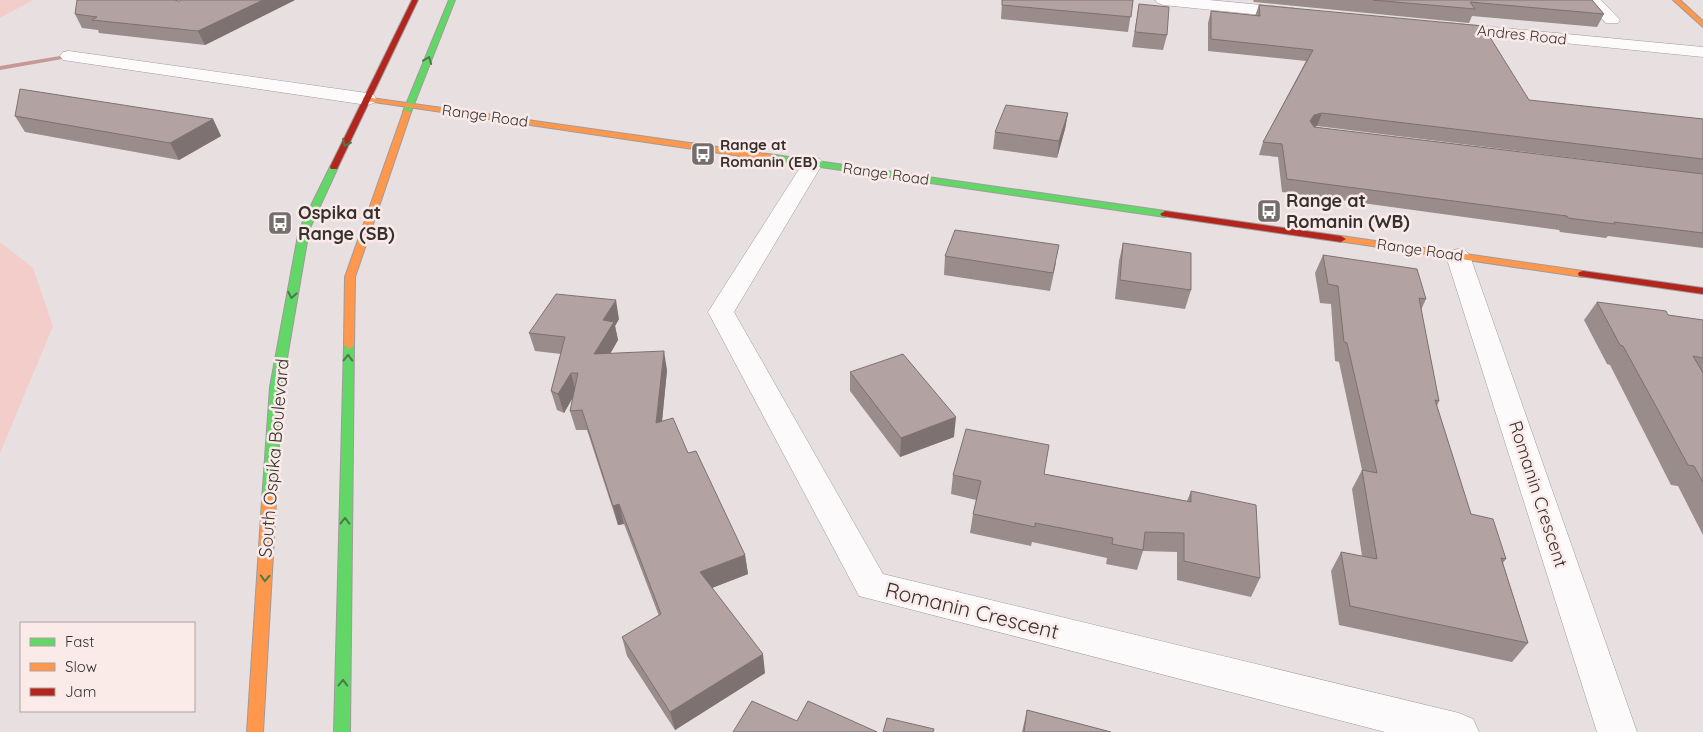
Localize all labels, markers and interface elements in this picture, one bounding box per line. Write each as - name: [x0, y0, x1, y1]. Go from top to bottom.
- street label: Andres Road: [1476, 20, 1568, 49]
- one-way arrow: [421, 56, 432, 65]
- street label: Range Road: [441, 100, 529, 131]
- place label: Range at Romanin (EB): [720, 135, 818, 171]
- one-way arrow: [342, 138, 352, 147]
- bus stop icon: Range at Romanin (EB): [690, 141, 716, 167]
- street label: Range Road: [842, 158, 930, 189]
- place label: Range at Romanin (WB): [1286, 189, 1410, 233]
- bus stop icon: Range at Romanin (WB): [1256, 198, 1282, 224]
- place label: Ospika at Range (SB): [298, 201, 395, 245]
- bus stop icon: Ospika at Range (SB): [267, 210, 293, 236]
- street label: Range Road: [1376, 234, 1464, 265]
- one-way arrow: [288, 291, 298, 299]
- one-way arrow: [343, 354, 353, 362]
- street label: South Ospika Boulevard: [253, 358, 294, 558]
- street label: Romanin Crescent: [1504, 418, 1573, 570]
- one-way arrow: [340, 517, 351, 525]
- one-way arrow: [259, 574, 270, 582]
- street label: Romanin Crescent: [883, 576, 1062, 644]
- legend: [20, 622, 195, 712]
- text: Fast: [65, 632, 94, 651]
- text: Slow: [65, 657, 97, 676]
- one-way arrow: [337, 679, 348, 687]
- text: Jam: [65, 682, 96, 701]

